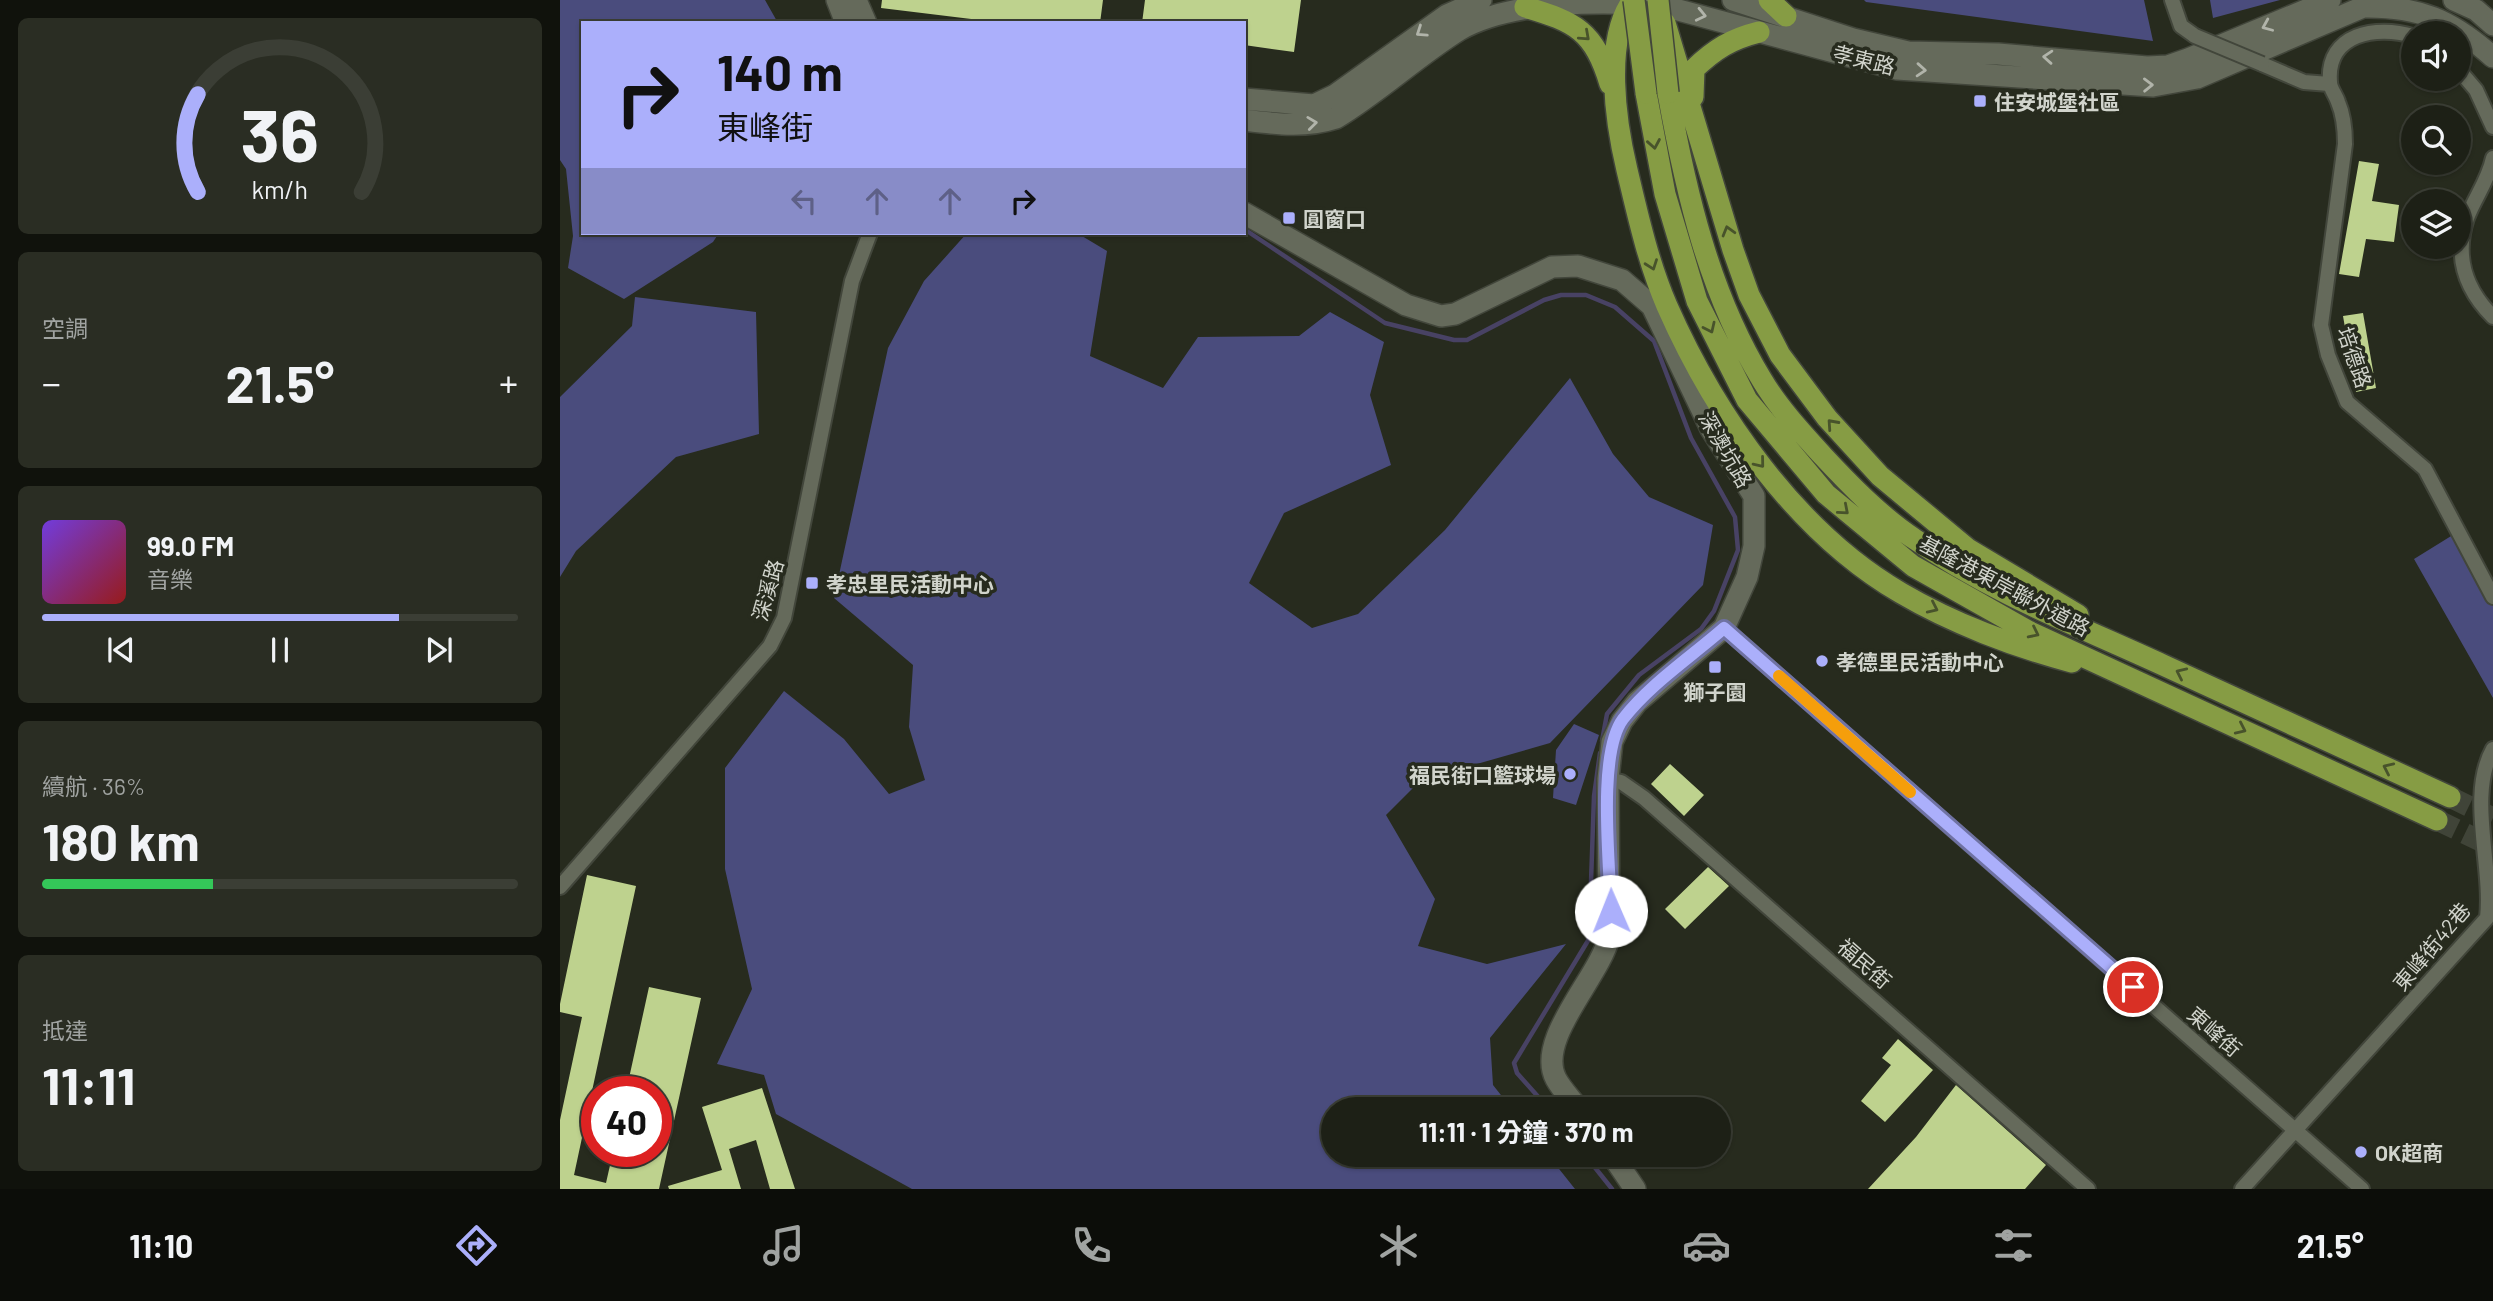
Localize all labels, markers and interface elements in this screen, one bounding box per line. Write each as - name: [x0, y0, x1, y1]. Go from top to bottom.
- one-way arrow: [1695, 7, 1707, 21]
- one-way arrow: [2262, 18, 2274, 32]
- map controls: [2401, 21, 2471, 259]
- button: sound: [2401, 21, 2471, 91]
- one-way arrow: [1416, 24, 1429, 36]
- one-way arrow: [1577, 28, 1590, 40]
- street label: 孝東路: [1830, 39, 1898, 79]
- text: 140 m: [717, 42, 843, 101]
- icon: right: [602, 49, 693, 140]
- one-way arrow: [2042, 50, 2053, 65]
- one-way arrow: [1916, 62, 1927, 77]
- one-way arrow: [2143, 77, 2154, 93]
- text: 36: [241, 89, 319, 177]
- place label: 住安城堡社區: [1994, 89, 2120, 114]
- marker: 住安城堡社區: [1972, 93, 1988, 109]
- button: search: [2401, 105, 2471, 175]
- text: 東峰街: [717, 107, 813, 145]
- one-way arrow: [1306, 116, 1318, 131]
- one-way arrow: [1646, 138, 1661, 150]
- text: km/h: [252, 174, 308, 204]
- icon: left: [785, 182, 823, 220]
- icon: ahead: [858, 182, 896, 220]
- icon: ahead: [931, 182, 969, 220]
- icon: right: [1004, 182, 1042, 220]
- button: layers: [2401, 189, 2471, 259]
- place label: 圓窗口: [1303, 206, 1366, 231]
- marker: 圓窗口: [1281, 210, 1297, 226]
- one-way arrow: [1721, 225, 1736, 237]
- one-way arrow: [1644, 258, 1658, 270]
- text: 空調: [42, 314, 88, 342]
- one-way arrow: [1702, 321, 1716, 333]
- street label: 培德路: [2333, 323, 2377, 391]
- text: 21.5°: [226, 351, 334, 413]
- text: −: [42, 359, 61, 405]
- text: +: [499, 359, 518, 405]
- street label: 深澳坑路: [1694, 406, 1758, 492]
- one-way arrow: [1828, 419, 1840, 432]
- one-way arrow: [1752, 455, 1764, 468]
- one-way arrow: [1836, 502, 1849, 514]
- text: 99.0 FM: [147, 530, 234, 561]
- street label: 基隆港東岸聯外道路: [1916, 530, 2094, 640]
- street label: 深溪路: [746, 556, 788, 624]
- text: 音樂: [147, 565, 193, 593]
- place label: 孝忠里民活動中心: [826, 571, 994, 596]
- marker: 孝忠里民活動中心: [804, 575, 820, 591]
- one-way arrow: [1926, 600, 1938, 614]
- one-way arrow: [2027, 625, 2039, 639]
- icon: previous: [102, 631, 140, 669]
- icon: pause: [261, 631, 299, 669]
- icon: next: [420, 631, 458, 669]
- place label: 孝德里民活動中心: [1836, 649, 2004, 674]
- marker: 孝德里民活動中心: [1814, 653, 1830, 669]
- marker: 獅子園: [1707, 659, 1723, 675]
- one-way arrow: [2176, 667, 2188, 681]
- place label: 獅子園: [1684, 679, 1747, 704]
- one-way arrow: [2234, 721, 2246, 735]
- place label: 福民街口籃球場: [1409, 762, 1556, 787]
- one-way arrow: [2382, 762, 2395, 776]
- marker: 福民街口籃球場: [1562, 766, 1578, 782]
- text: 續航 · 36%: [42, 772, 145, 800]
- text: 180 km: [42, 809, 200, 871]
- position arrow: [1574, 874, 1648, 948]
- street label: 東峰街42巷: [2387, 897, 2475, 995]
- street label: 福民街: [1833, 933, 1897, 993]
- pin: [2103, 957, 2163, 1017]
- icon: arrive: [2114, 968, 2152, 1006]
- street label: 東峰街: [2183, 1001, 2247, 1061]
- text: 抵達: [42, 1016, 88, 1044]
- text: 11:11: [42, 1053, 135, 1115]
- speed limit sign: 40: [581, 1076, 672, 1167]
- text: 11:11 · 1 分鐘 · 370 m: [1419, 1116, 1633, 1147]
- place label: OK超商: [2375, 1140, 2443, 1165]
- marker: OK超商: [2353, 1144, 2369, 1160]
- icon: directions: [452, 1221, 501, 1270]
- icon: music: [759, 1221, 808, 1270]
- icon: phone: [1067, 1221, 1116, 1270]
- icon: climate: [1374, 1221, 1423, 1270]
- icon: car: [1682, 1221, 1731, 1270]
- icon: filters: [1989, 1221, 2038, 1270]
- text: 11:10: [129, 1226, 193, 1264]
- text: 21.5°: [2297, 1226, 2364, 1264]

